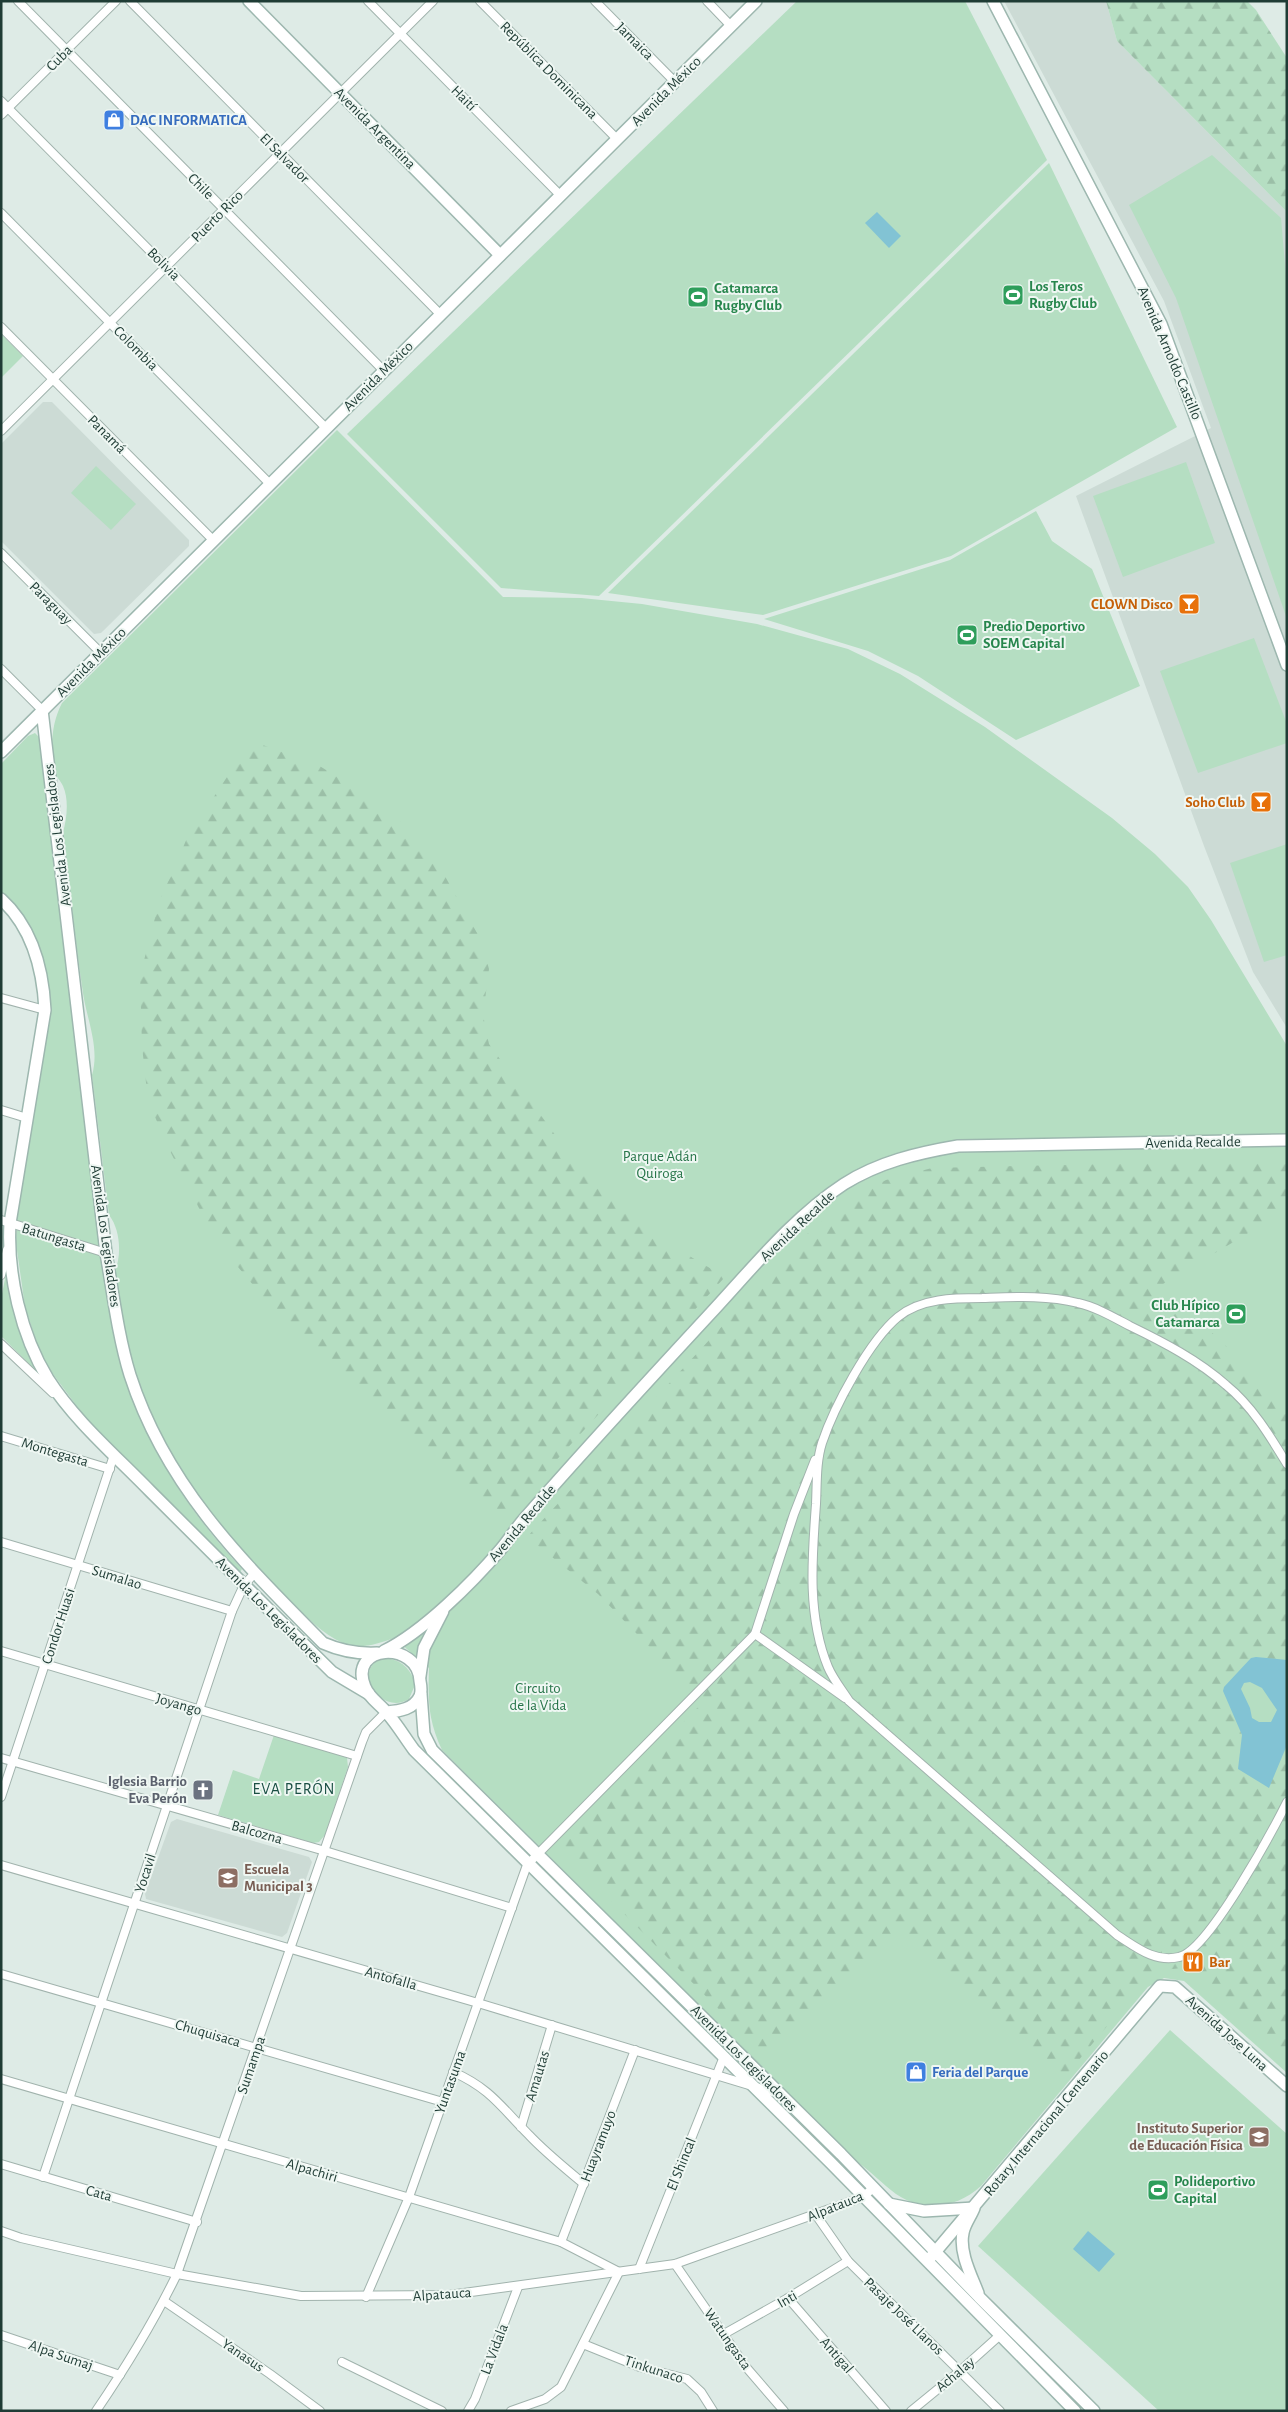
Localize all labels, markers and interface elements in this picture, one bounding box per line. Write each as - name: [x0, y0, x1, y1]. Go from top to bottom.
- street label: República Dominicana: [497, 19, 600, 122]
- street label: Jamaica: [613, 20, 656, 63]
- street label: Cuba: [43, 42, 75, 74]
- street label: Avenida México: [629, 54, 704, 129]
- street label: Haití: [448, 83, 479, 114]
- street label: Avenida Argentina: [331, 85, 418, 172]
- shop icon: DAC INFORMATICA: [102, 108, 126, 132]
- place label: DAC INFORMATICA: [130, 113, 247, 128]
- street label: El Salvador: [257, 131, 313, 186]
- street label: Chile: [185, 170, 217, 202]
- street label: Puerto Rico: [189, 188, 246, 245]
- street label: Bolivia: [144, 245, 183, 284]
- place label: Los Teros Rugby Club: [1029, 279, 1097, 311]
- place label: Catamarca Rugby Club: [714, 281, 782, 313]
- sports icon: Los Teros Rugby Club: [1001, 283, 1025, 307]
- street label: Avenida Arnoldo Castillo: [1135, 284, 1204, 422]
- sports icon: Catamarca Rugby Club: [686, 285, 710, 309]
- street label: Colombia: [111, 323, 161, 374]
- street label: Avenida México: [341, 339, 416, 414]
- street label: Panamá: [84, 412, 129, 457]
- street label: Paraguay: [26, 579, 75, 628]
- bar icon: CLOWN Disco: [1177, 592, 1201, 616]
- place label: CLOWN Disco: [1091, 597, 1173, 612]
- place label: Predio Deportivo SOEM Capital: [983, 619, 1085, 651]
- sports icon: Predio Deportivo SOEM Capital: [955, 623, 979, 647]
- street label: Avenida México: [54, 625, 129, 700]
- street label: Avenida Los Legisladores: [41, 763, 74, 907]
- bar icon: Soho Club: [1249, 790, 1273, 814]
- place label: Soho Club: [1185, 795, 1245, 810]
- street label: Avenida Recalde: [1145, 1134, 1241, 1151]
- park label: Parque Adán Quiroga: [623, 1149, 697, 1181]
- street label: Avenida Los Legisladores: [88, 1164, 123, 1308]
- street label: Avenida Recalde: [757, 1188, 837, 1264]
- street label: Batungasta: [20, 1221, 88, 1254]
- place label: Club Hípico Catamarca: [1151, 1298, 1220, 1330]
- sports icon: Club Hípico Catamarca: [1224, 1302, 1248, 1326]
- street label: Montegasta: [20, 1435, 90, 1470]
- street label: Avenida Recalde: [486, 1482, 559, 1565]
- street label: Avenida Los Legisladores: [213, 1554, 325, 1666]
- street label: Sumalao: [90, 1563, 144, 1592]
- street label: Condor Huasi: [39, 1586, 78, 1666]
- park label: Circuito de la Vida: [509, 1681, 567, 1713]
- street label: Joyango: [154, 1691, 203, 1718]
- place label: Iglesia Barrio Eva Perón: [108, 1774, 187, 1806]
- church icon: Iglesia Barrio Eva Perón: [191, 1778, 215, 1802]
- district label: EVA PERÓN: [252, 1779, 336, 1797]
- street label: Balcozna: [230, 1818, 284, 1847]
- street label: Yocavil: [132, 1852, 159, 1895]
- place label: Escuela Municipal 3: [244, 1862, 313, 1894]
- school or university icon: Escuela Municipal 3: [216, 1866, 240, 1890]
- restaurant icon: Bar: [1181, 1950, 1205, 1974]
- place label: Bar: [1209, 1955, 1231, 1970]
- street label: Antofalla: [363, 1964, 419, 1993]
- street label: Avenida Jose Luna: [1183, 1993, 1271, 2074]
- street label: Avenida Los Legisladores: [688, 2002, 800, 2114]
- street label: Chuquisaca: [174, 2017, 242, 2050]
- street label: Sumampa: [235, 2034, 268, 2096]
- street label: Rotary Internacional Centenario: [981, 2048, 1111, 2199]
- street label: Yuntasuma: [432, 2049, 469, 2116]
- street label: Amautas: [523, 2049, 552, 2103]
- shop icon: Feria del Parque: [904, 2060, 928, 2084]
- place label: Feria del Parque: [932, 2065, 1028, 2080]
- street label: Huayramuyo: [578, 2108, 619, 2184]
- place label: Instituto Superior de Educación Física: [1129, 2121, 1244, 2153]
- school or university icon: Instituto Superior de Educación Física: [1247, 2125, 1271, 2149]
- street label: El Shincal: [664, 2136, 699, 2193]
- street label: Alpachiri: [285, 2156, 339, 2185]
- place label: Polideportivo Capital: [1174, 2174, 1255, 2206]
- sports icon: Polideportivo Capital: [1146, 2178, 1170, 2202]
- street label: Cata: [84, 2183, 114, 2204]
- street label: Alpatauca: [805, 2188, 865, 2224]
- street label: Pasaje José Llanos: [861, 2275, 946, 2358]
- street label: Alpatauca: [412, 2285, 472, 2304]
- street label: Inti: [775, 2288, 800, 2311]
- street label: Watungasta: [701, 2306, 754, 2373]
- street label: La Vidala: [478, 2322, 511, 2377]
- street label: Antigal: [817, 2334, 856, 2376]
- street label: Yanasus: [219, 2336, 266, 2375]
- street label: Alpa Sumaj: [27, 2337, 95, 2373]
- street label: Tinkunaco: [623, 2353, 685, 2386]
- street label: Achalay: [933, 2354, 978, 2395]

